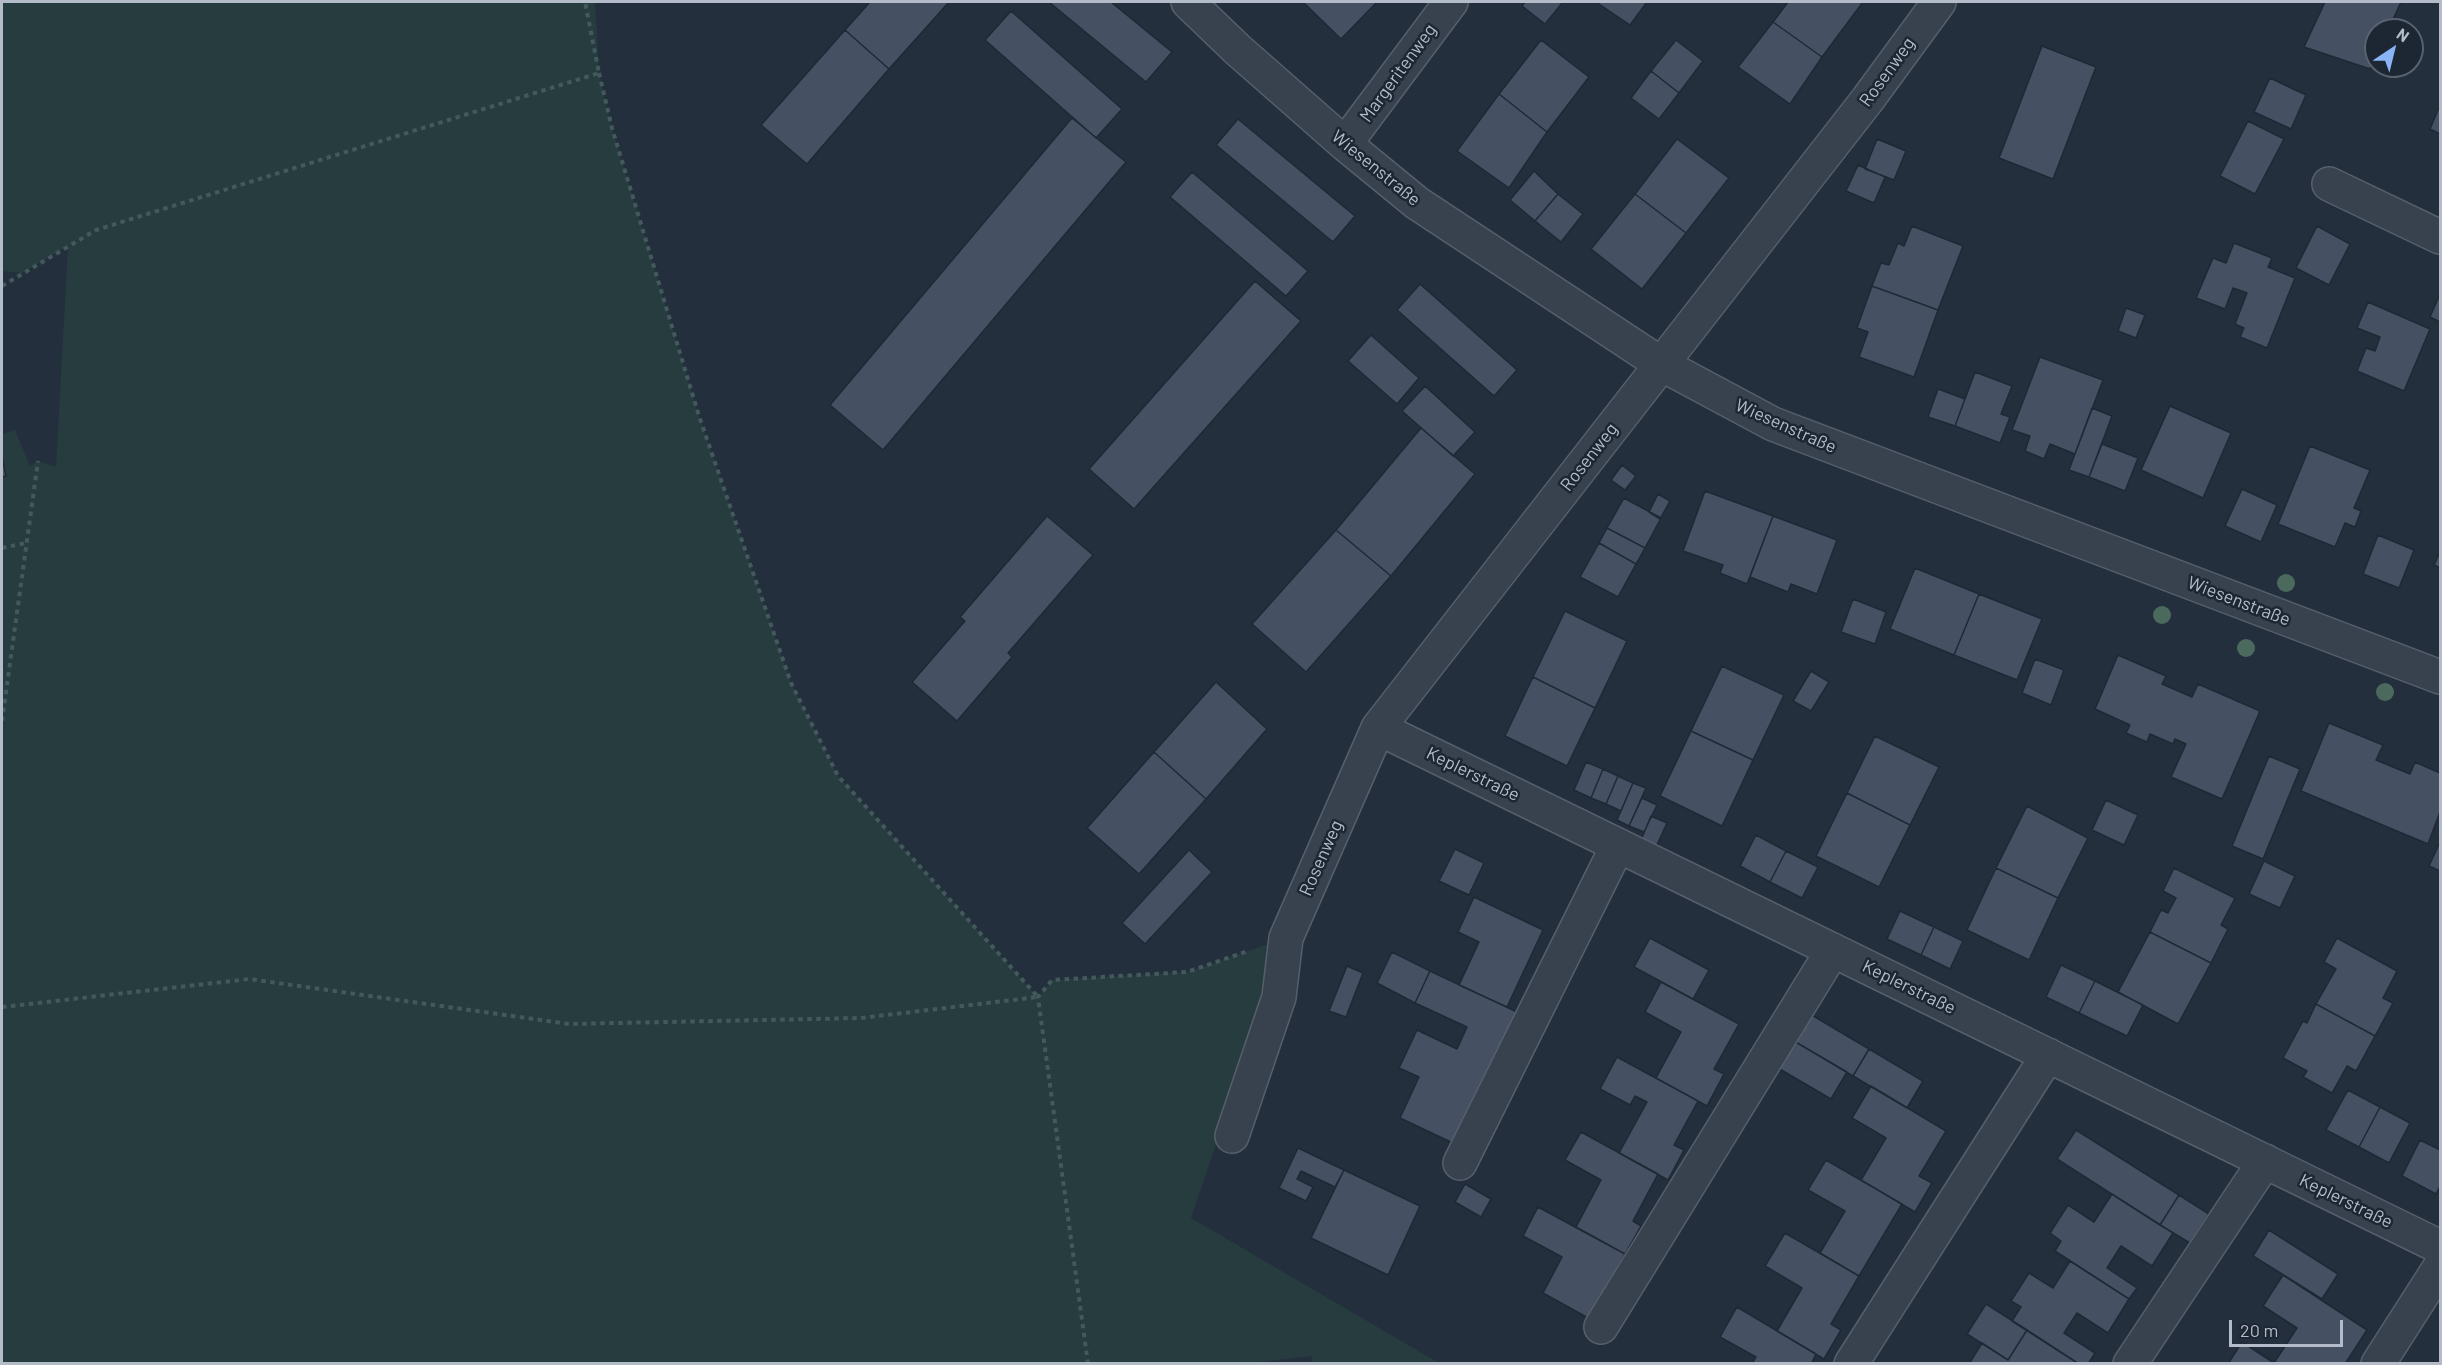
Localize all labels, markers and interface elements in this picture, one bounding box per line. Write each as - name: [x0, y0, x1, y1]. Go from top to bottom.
- north arrow: [2364, 18, 2424, 78]
- street label: Margeritenweg: [1355, 20, 1441, 126]
- text: N: [2394, 24, 2413, 45]
- street label: Rosenweg: [1855, 33, 1919, 111]
- street label: Wiesenstraße: [1327, 126, 1425, 210]
- street label: Wiesenstraße: [1732, 394, 1840, 458]
- street label: Rosenweg: [1556, 419, 1622, 495]
- street label: Wiesenstraße: [2185, 572, 2293, 630]
- street label: Keplerstraße: [1423, 742, 1523, 806]
- street label: Rosenweg: [1295, 817, 1347, 899]
- street label: Keplerstraße: [1859, 955, 1959, 1019]
- street label: Keplerstraße: [2296, 1169, 2396, 1233]
- scale bar: [2232, 1308, 2346, 1346]
- text: 20 m: [2240, 1319, 2278, 1341]

